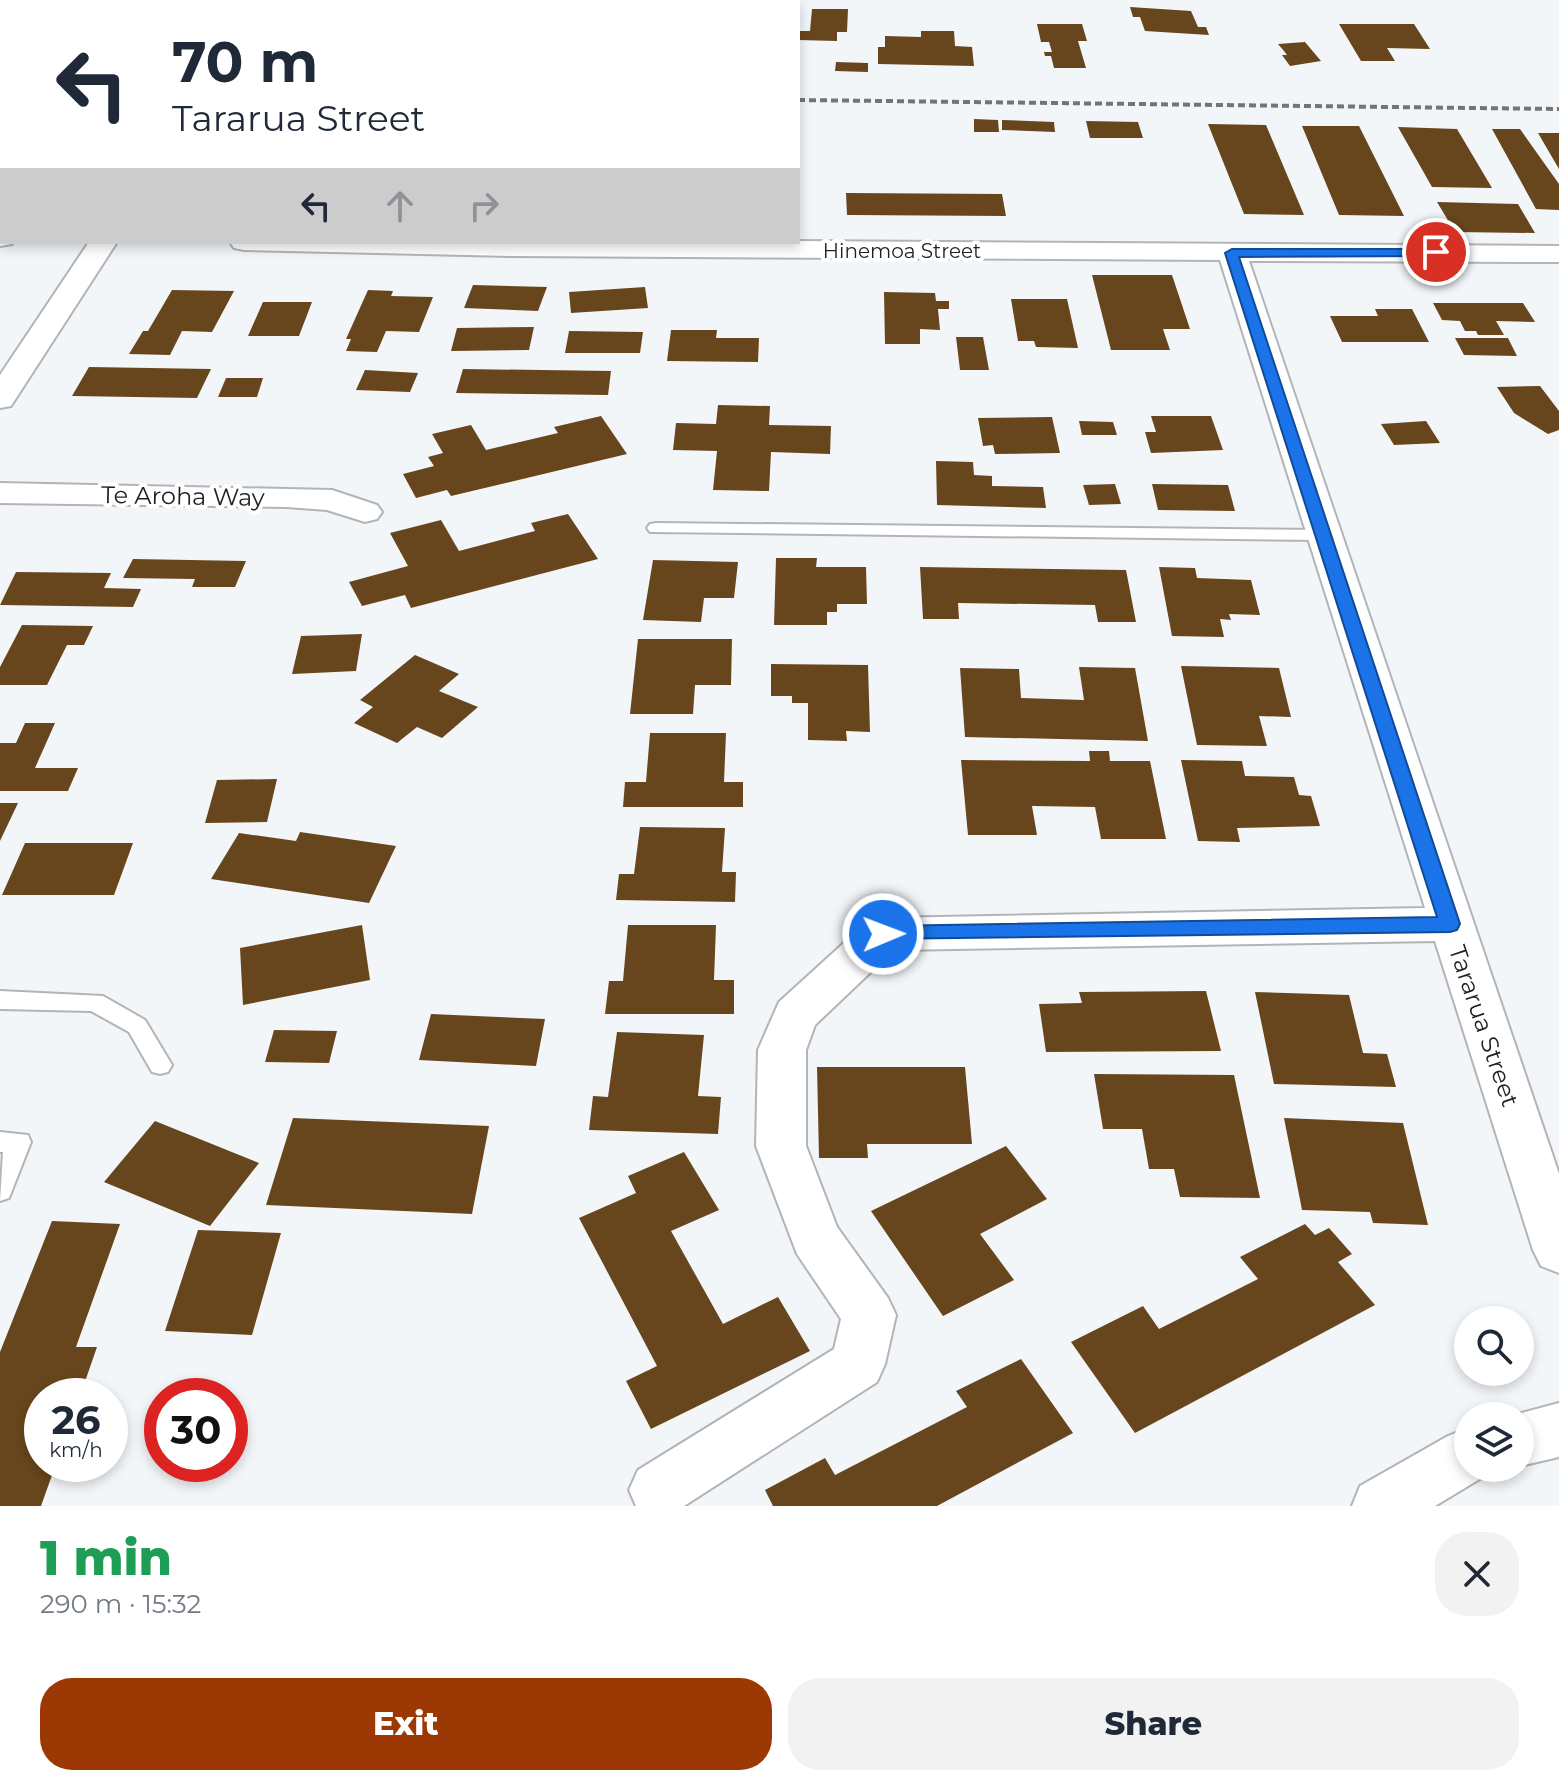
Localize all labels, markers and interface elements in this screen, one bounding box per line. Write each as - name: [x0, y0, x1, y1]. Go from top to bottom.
- text: 70 m: [172, 28, 318, 96]
- icon: left: [40, 32, 144, 136]
- text: Tararua Street: [172, 96, 425, 140]
- icon: left: [294, 184, 338, 228]
- icon: ahead: [378, 184, 422, 228]
- icon: right: [462, 184, 506, 228]
- pin: [1402, 218, 1470, 286]
- icon: arrive: [1414, 230, 1458, 274]
- street label: Hinemoa Street: [823, 239, 981, 263]
- street label: Te Aroha Way: [101, 480, 265, 512]
- position arrow: [841, 892, 925, 976]
- street label: Tararua Street: [1443, 941, 1525, 1111]
- map controls: [1454, 1306, 1534, 1482]
- button: search: [1454, 1306, 1534, 1386]
- speed limit sign: 30: [144, 1378, 248, 1482]
- text: 26: [51, 1395, 101, 1444]
- button: layers: [1454, 1402, 1534, 1482]
- text: km/h: [49, 1438, 103, 1462]
- text: 1 min: [40, 1529, 172, 1587]
- button: close: [1435, 1532, 1519, 1616]
- text: 290 m · 15:32: [40, 1588, 201, 1620]
- button: Exit: [40, 1678, 772, 1770]
- button: Share: [788, 1678, 1519, 1770]

